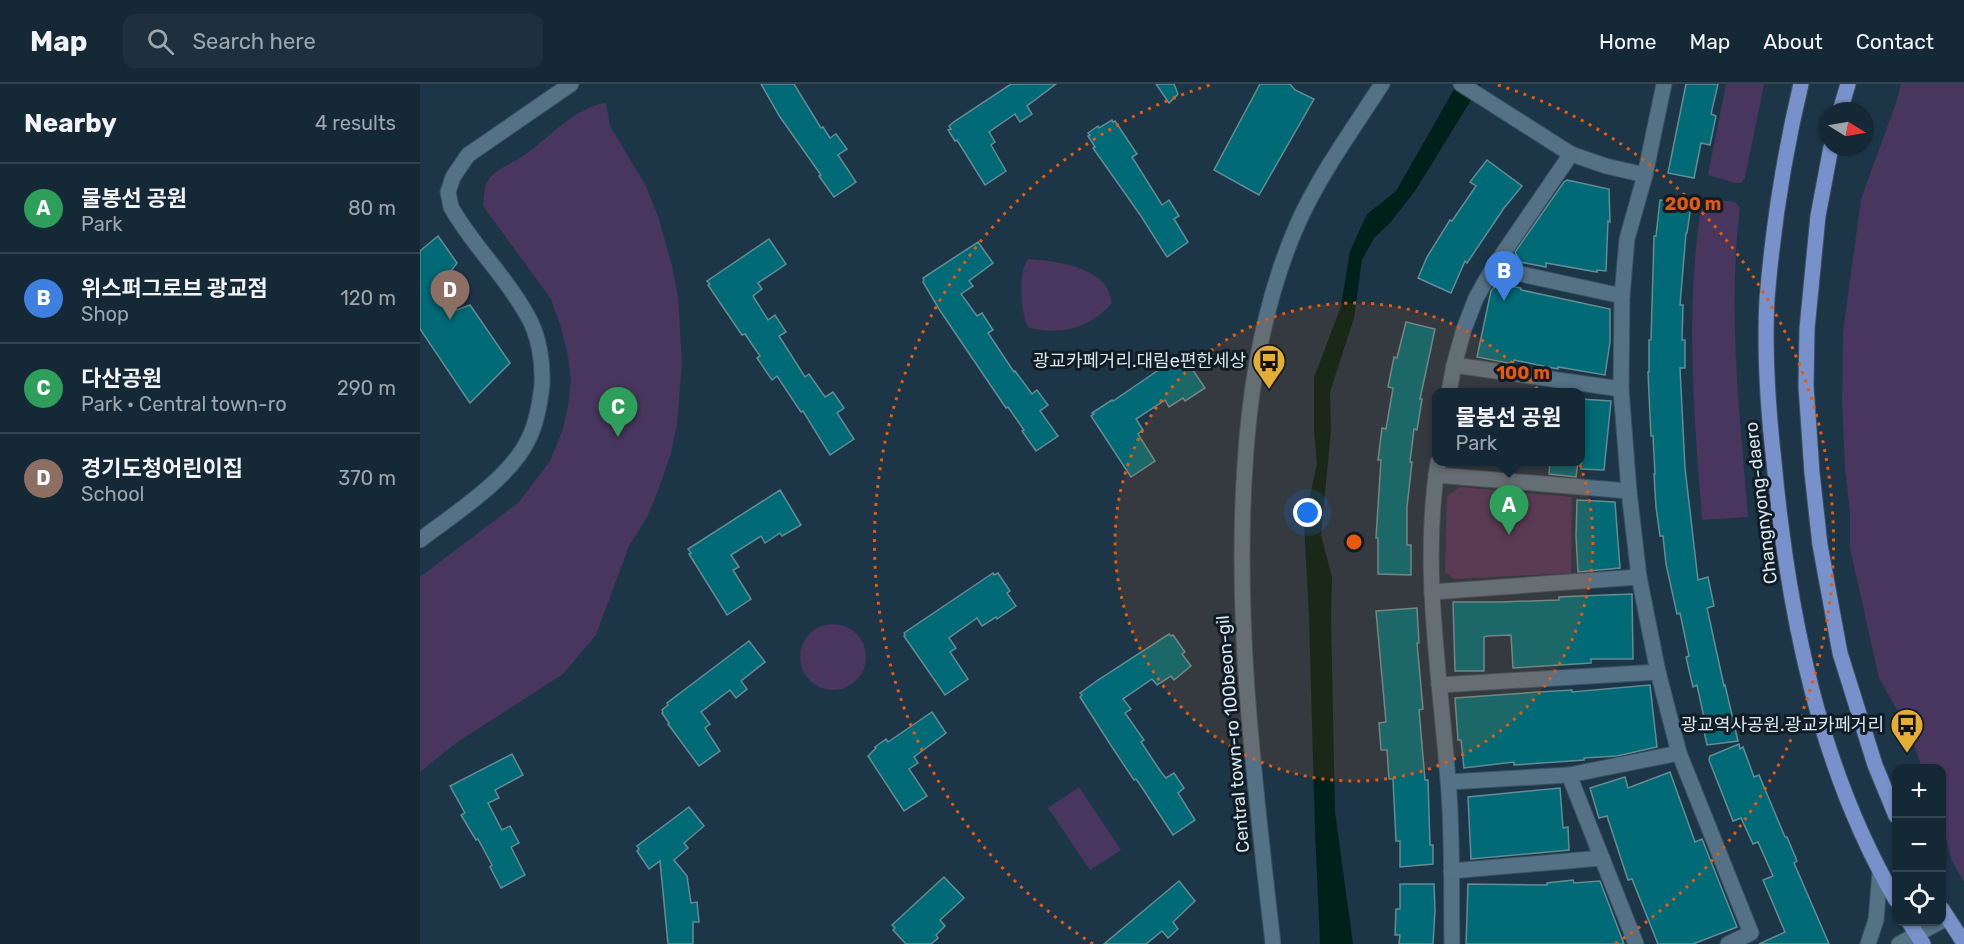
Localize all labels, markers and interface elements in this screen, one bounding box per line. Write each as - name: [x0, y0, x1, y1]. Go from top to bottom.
- search box: [123, 14, 543, 68]
- text: Map: [30, 25, 87, 58]
- icon: search: [144, 25, 177, 58]
- text: Search here: [192, 28, 316, 55]
- text: Home: [1599, 29, 1656, 54]
- text: Map: [1689, 29, 1730, 54]
- text: About: [1763, 29, 1823, 54]
- text: Contact: [1856, 29, 1934, 54]
- north arrow: [1820, 102, 1874, 156]
- text: Nearby: [24, 108, 117, 139]
- text: 4 results: [315, 111, 396, 135]
- text: 물봉선 공원: [81, 185, 187, 212]
- text: 200 m: [1665, 193, 1721, 215]
- text: A: [36, 196, 51, 220]
- text: 80 m: [348, 196, 396, 220]
- text: Park: [81, 212, 123, 236]
- pin: B: [1484, 252, 1524, 301]
- pin: D: [430, 270, 470, 320]
- text: 위스퍼그로브 광교점: [81, 275, 268, 302]
- text: B: [36, 286, 51, 310]
- text: 120 m: [340, 286, 396, 310]
- text: Shop: [81, 302, 129, 326]
- bus stop icon: 광교카페거리.대림e편한세상: [1251, 343, 1287, 390]
- place label: 광교카페거리.대림e편한세상: [1033, 350, 1246, 372]
- text: 100 m: [1496, 362, 1550, 384]
- text: 다산공원: [81, 365, 162, 392]
- text: C: [36, 376, 51, 400]
- text: 290 m: [337, 376, 396, 400]
- pin: C: [598, 388, 638, 437]
- popup: [1432, 388, 1585, 466]
- text: Park · Central town-ro: [81, 392, 287, 416]
- text: 물봉선 공원: [1456, 404, 1561, 431]
- street label: Changnyong-daero: [1740, 421, 1782, 585]
- text: Park: [1456, 431, 1497, 455]
- text: 경기도청어린이집: [81, 455, 243, 482]
- text: D: [36, 466, 51, 490]
- text: 370 m: [338, 466, 396, 490]
- text: School: [81, 482, 144, 506]
- pin: A: [1490, 486, 1528, 535]
- your location: [1293, 498, 1322, 527]
- centre of rings: [1344, 532, 1364, 552]
- street label: Central town-ro 100beon-gil: [1212, 614, 1254, 854]
- bus stop icon: 광교역사공원.광교카페거리: [1889, 707, 1925, 754]
- place label: 광교역사공원.광교카페거리: [1681, 714, 1884, 736]
- map controls: [1892, 764, 1946, 926]
- button: +: [1892, 764, 1946, 818]
- button: −: [1892, 818, 1946, 872]
- button: locate: [1892, 872, 1946, 926]

